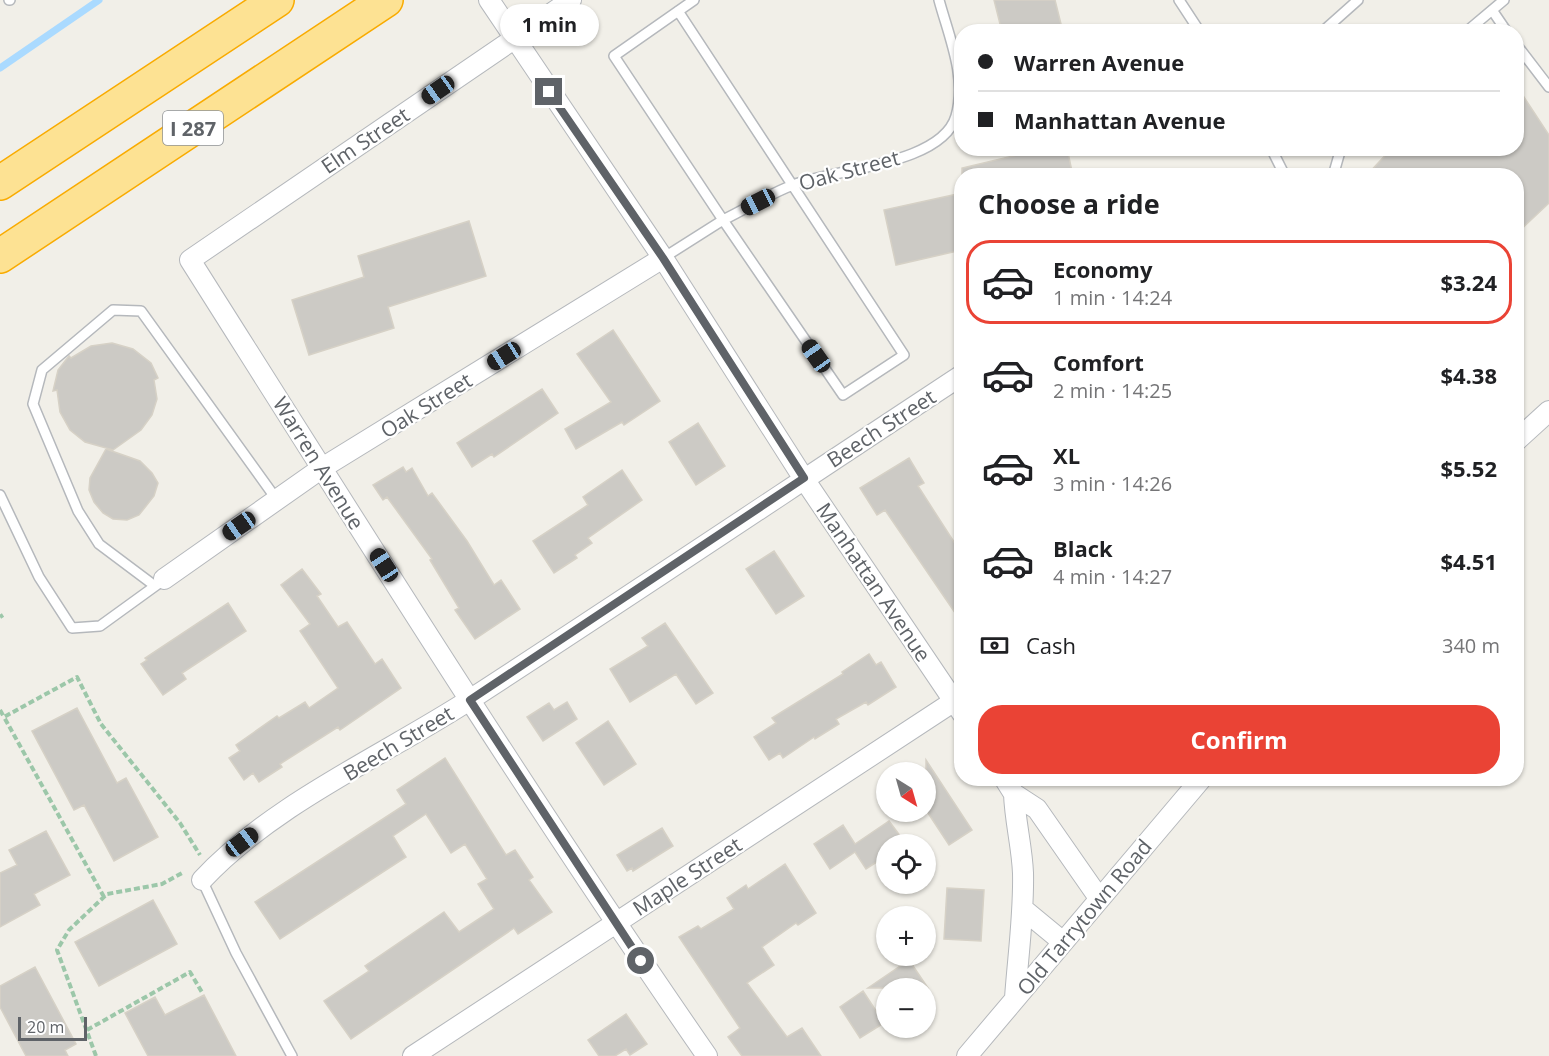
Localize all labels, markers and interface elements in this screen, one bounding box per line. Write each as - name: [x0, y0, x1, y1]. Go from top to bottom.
- callout: 1 min: [500, 5, 598, 47]
- text: 1 min: [522, 11, 577, 38]
- text: Warren Avenue: [1014, 47, 1184, 77]
- car: [418, 72, 458, 108]
- route end: [535, 78, 562, 105]
- street label: Elm Street: [315, 100, 415, 180]
- text: Manhattan Avenue: [1014, 105, 1225, 135]
- road number: I 287: [163, 111, 223, 145]
- street label: Oak Street: [796, 143, 902, 197]
- text: Choose a ride: [978, 185, 1160, 222]
- car: [738, 186, 778, 218]
- text: Economy: [1053, 254, 1152, 284]
- icon: car: [981, 255, 1035, 309]
- text: $3.24: [1440, 267, 1497, 297]
- text: 1 min · 14:24: [1053, 284, 1172, 311]
- car: [798, 336, 834, 376]
- car: [484, 339, 524, 373]
- text: Comfort: [1053, 347, 1144, 377]
- icon: car: [981, 348, 1035, 402]
- text: $4.38: [1440, 360, 1497, 390]
- street label: Oak Street: [375, 366, 477, 444]
- text: 2 min · 14:25: [1053, 377, 1172, 404]
- street label: Beech Street: [821, 382, 941, 474]
- street label: Warren Avenue: [267, 391, 371, 535]
- text: XL: [1053, 440, 1080, 470]
- icon: car: [981, 441, 1035, 495]
- text: $5.52: [1440, 453, 1497, 483]
- text: 3 min · 14:26: [1053, 470, 1172, 497]
- street label: Manhattan Avenue: [810, 497, 938, 667]
- car: [219, 508, 259, 544]
- text: Black: [1053, 533, 1113, 563]
- icon: car: [981, 534, 1035, 588]
- car: [367, 545, 401, 585]
- text: $4.51: [1440, 546, 1497, 576]
- text: 4 min · 14:27: [1053, 563, 1172, 590]
- icon: cash: [978, 629, 1011, 662]
- text: Cash: [1026, 630, 1076, 660]
- text: 340 m: [1442, 632, 1500, 659]
- street label: Beech Street: [338, 699, 458, 787]
- button: Confirm: [978, 705, 1500, 774]
- north arrow: [876, 762, 936, 822]
- map controls: [876, 762, 936, 1038]
- car: [222, 824, 262, 860]
- street label: Maple Street: [627, 830, 747, 922]
- street label: Old Tarrytown Road: [1010, 833, 1158, 1001]
- button: locate: [876, 834, 936, 894]
- button: +: [876, 906, 936, 966]
- route start: [627, 947, 654, 974]
- button: −: [876, 978, 936, 1038]
- scale bar: [18, 1014, 87, 1042]
- text: 20 m: [27, 1016, 64, 1038]

